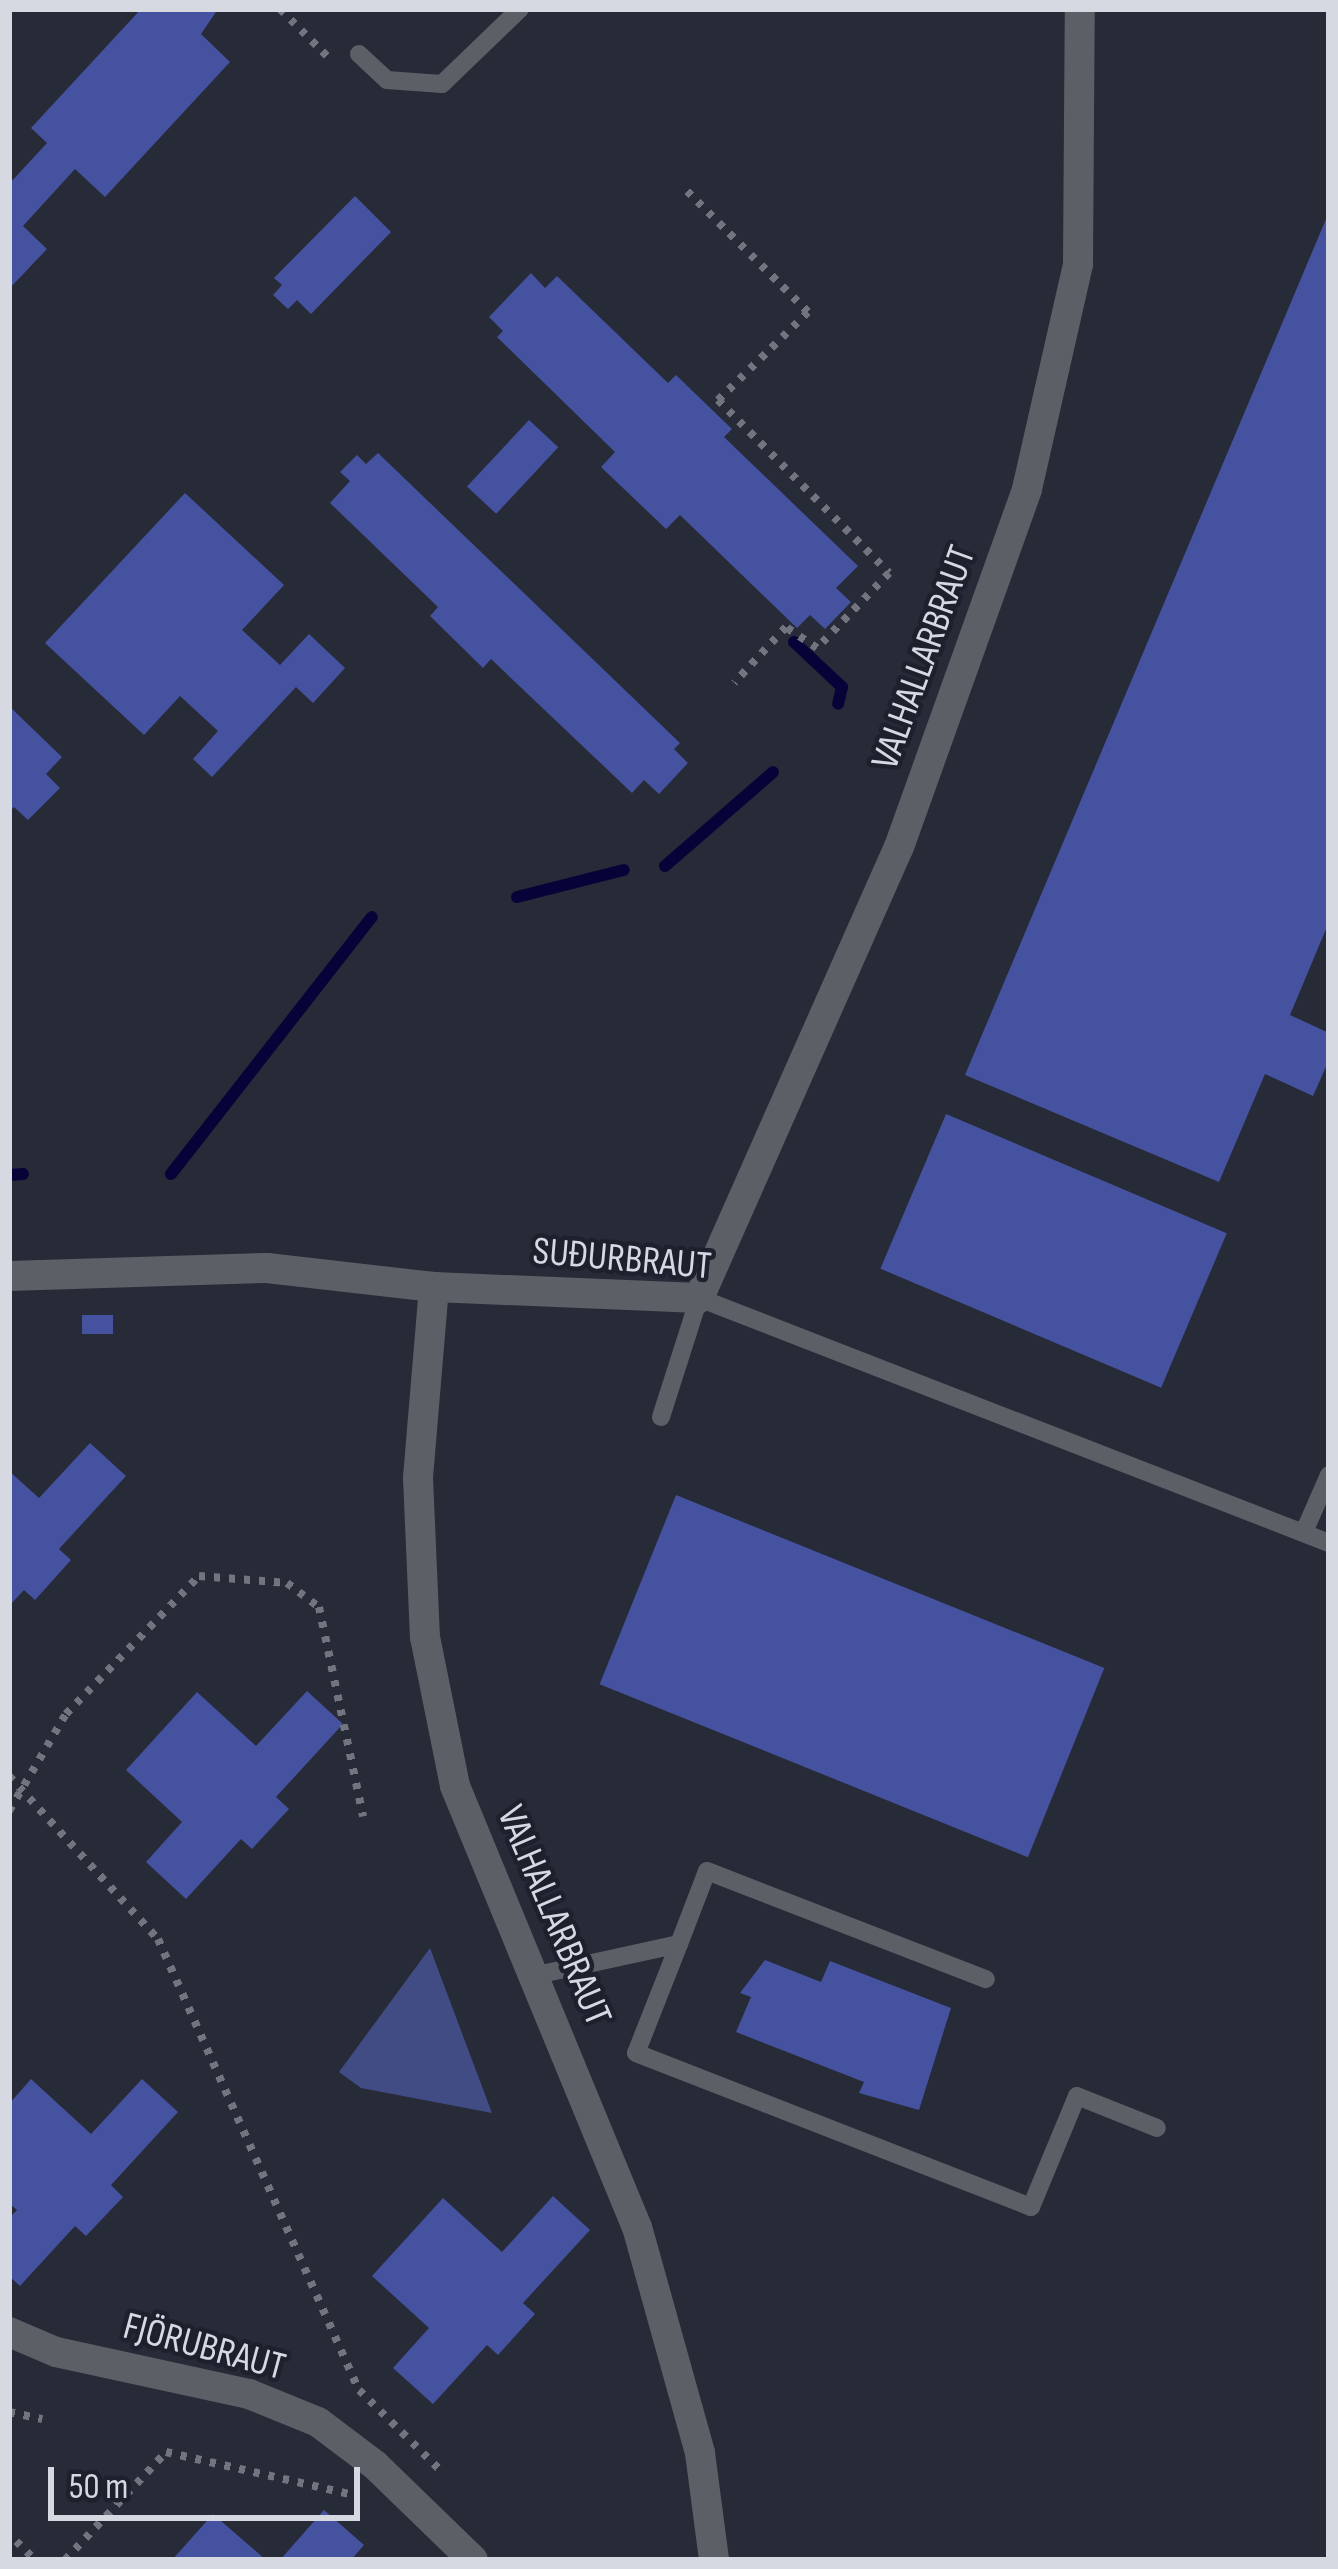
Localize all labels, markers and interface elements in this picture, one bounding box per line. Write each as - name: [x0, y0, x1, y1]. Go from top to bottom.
- street label: VALHALLARBRAUT: [863, 540, 987, 776]
- street label: SUÐURBRAUT: [531, 1229, 713, 1291]
- street label: VALHALLARBRAUT: [486, 1799, 620, 2033]
- street label: FJÖRUBRAUT: [118, 2304, 290, 2392]
- scale bar: [54, 2443, 366, 2517]
- text: 50 m: [69, 2466, 128, 2509]

